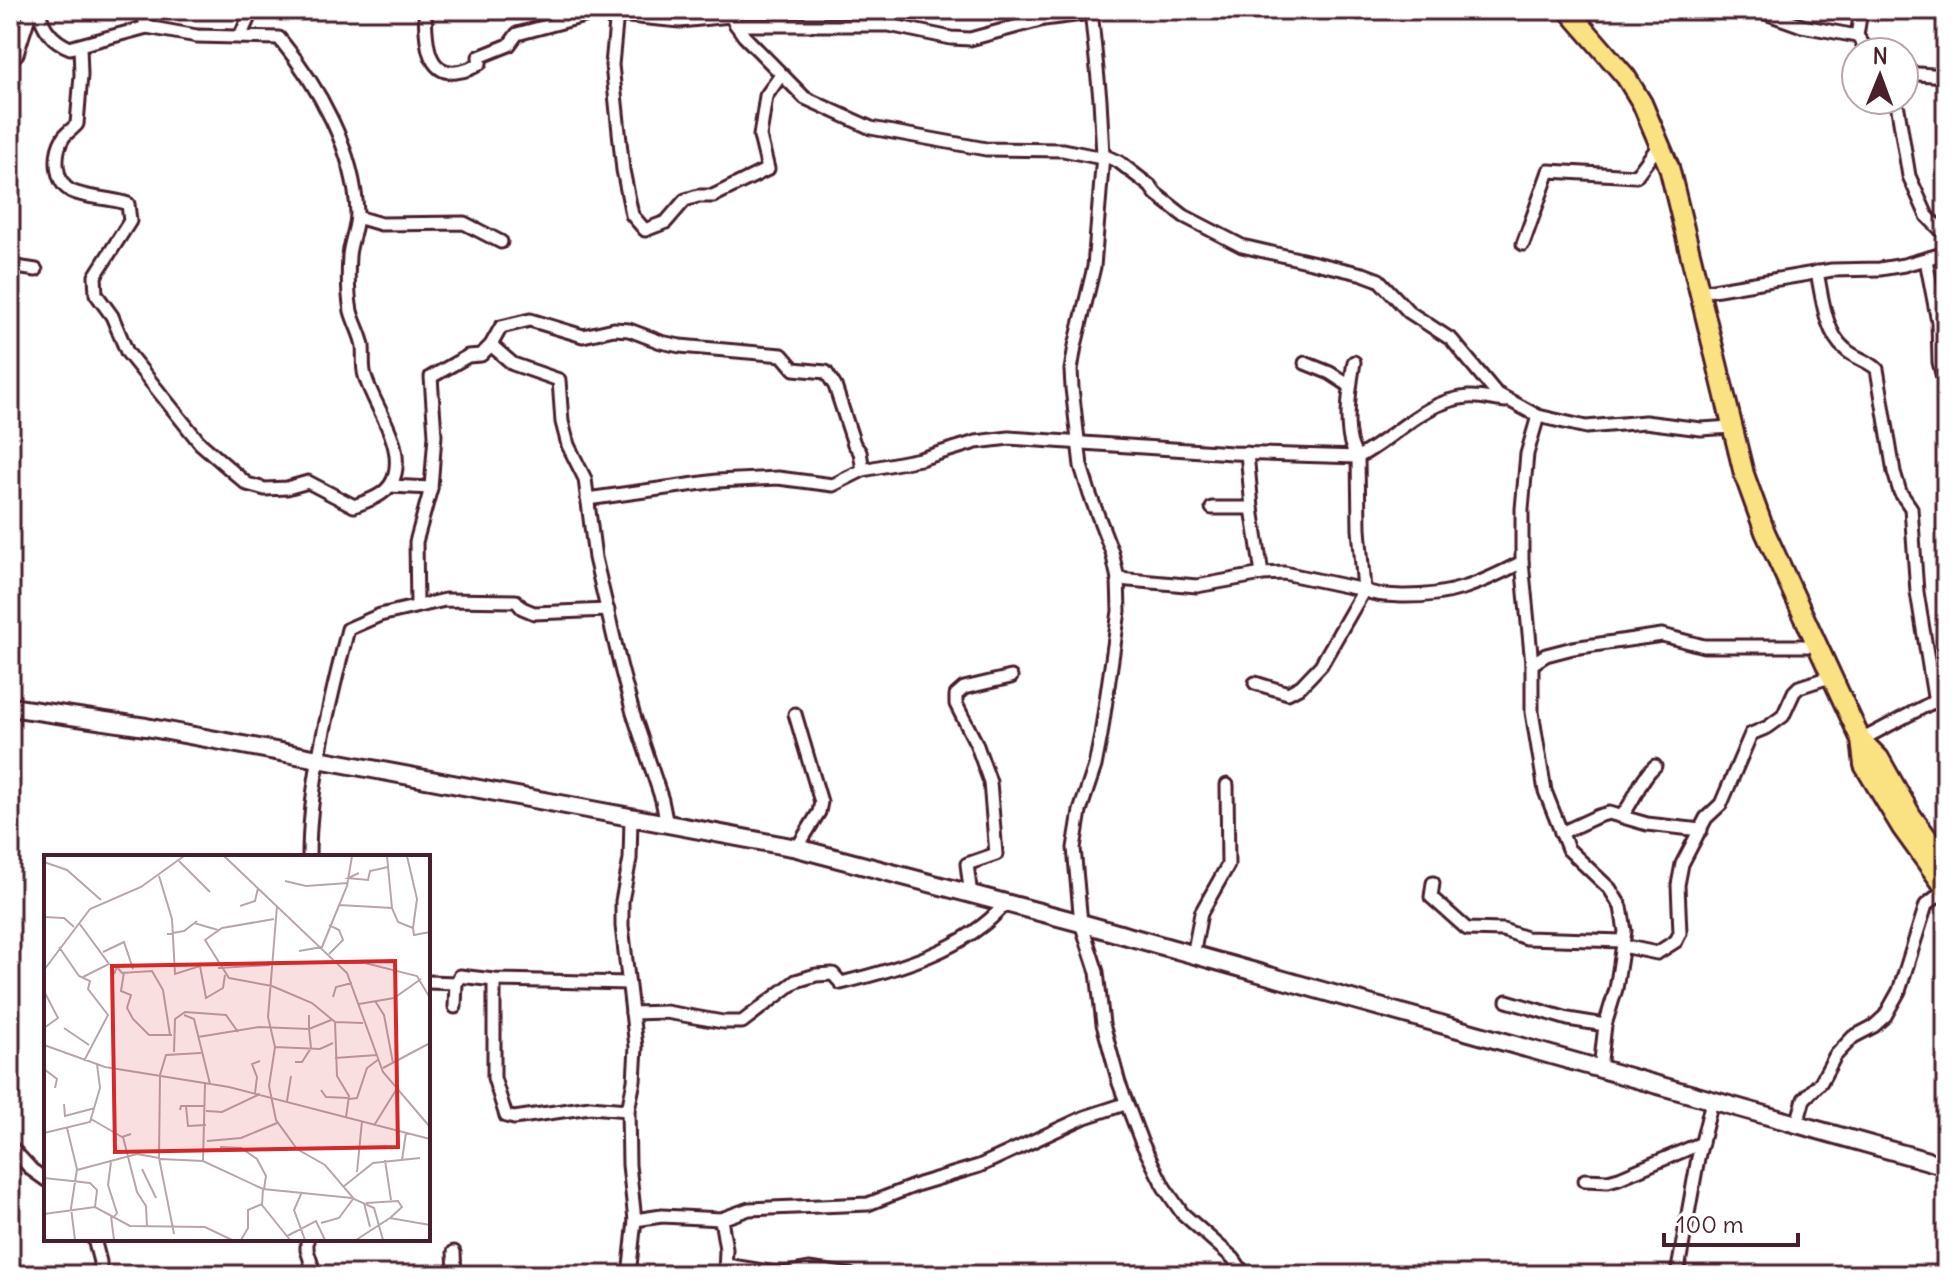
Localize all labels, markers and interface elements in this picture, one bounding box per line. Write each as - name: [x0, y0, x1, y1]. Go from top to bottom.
- north arrow: [1840, 36, 1920, 116]
- text: N: [1873, 42, 1888, 70]
- inset map: [44, 855, 430, 1241]
- scale bar: [1664, 1197, 1798, 1247]
- text: 100 m: [1676, 1209, 1744, 1239]

